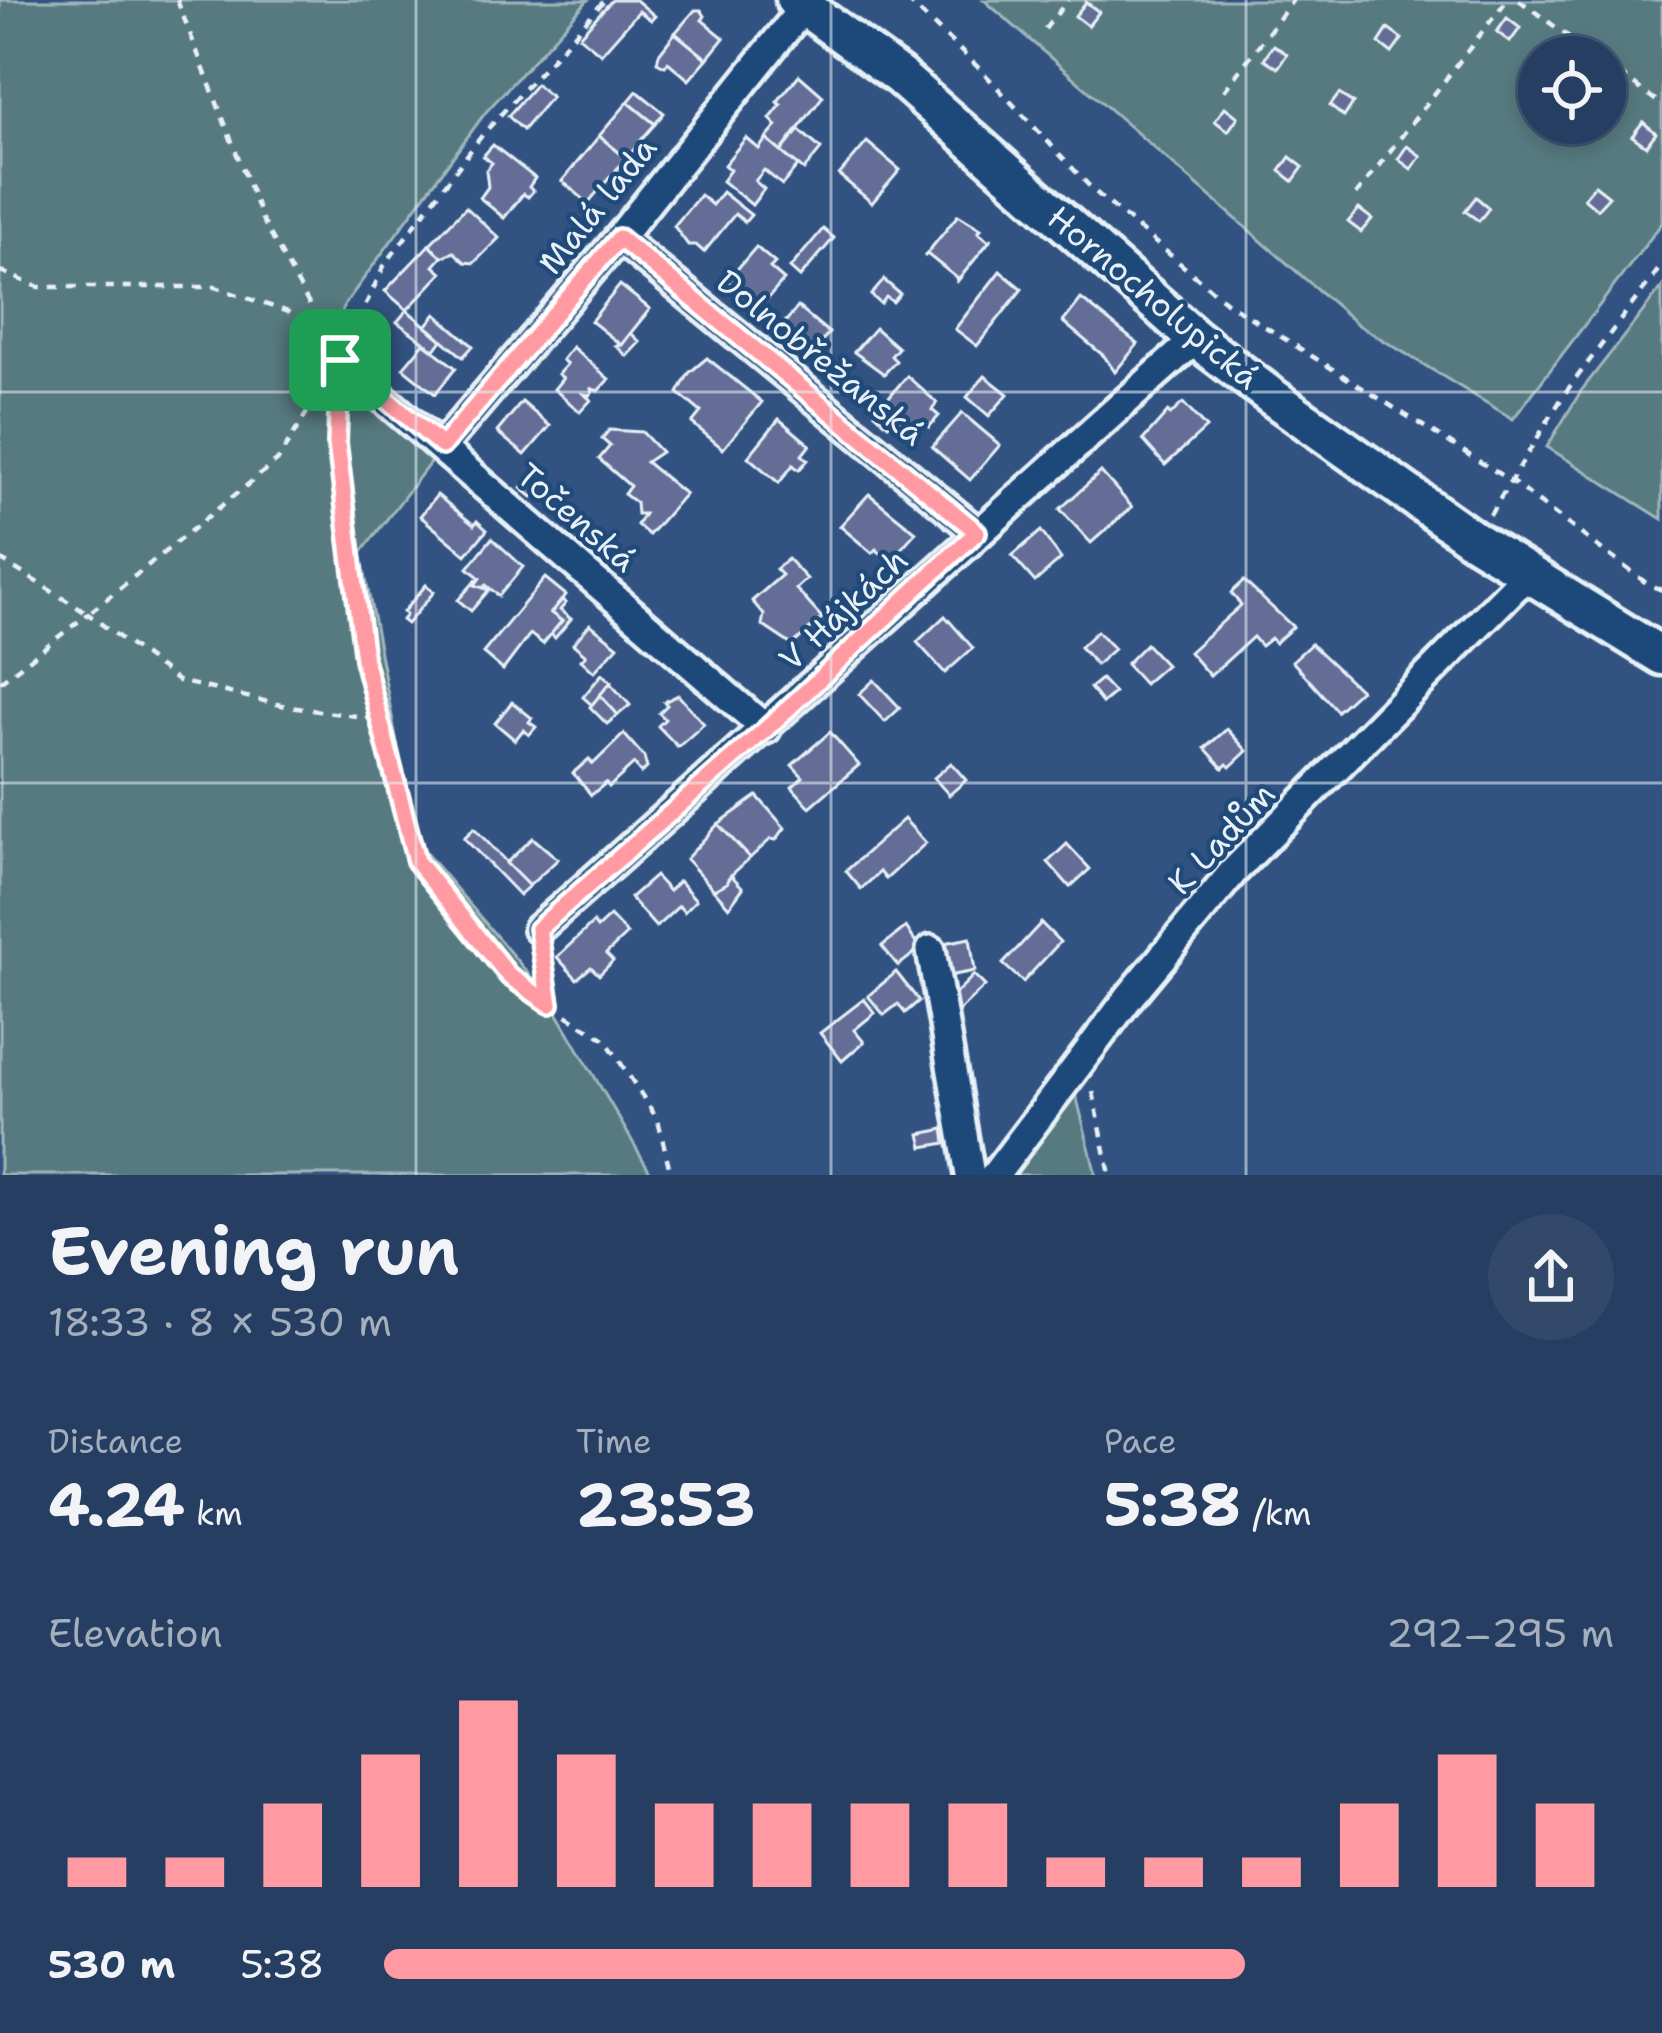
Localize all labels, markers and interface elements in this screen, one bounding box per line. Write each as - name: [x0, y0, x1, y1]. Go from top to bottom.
- map controls: [1518, 36, 1626, 144]
- button: locate: [1518, 36, 1626, 144]
- street label: Malá lada: [528, 127, 667, 284]
- street label: Hornocholupická: [1038, 195, 1269, 399]
- street label: Dolnobřežanská: [707, 259, 934, 455]
- pin: [289, 309, 391, 411]
- icon: arrive: [307, 327, 373, 393]
- street label: Točenská: [507, 453, 646, 582]
- street label: V Hájkách: [769, 538, 918, 681]
- street label: K Ladům: [1158, 772, 1285, 904]
- text: Evening run: [48, 1207, 459, 1295]
- button: share: [1488, 1214, 1614, 1340]
- text: 18:33 · 8 × 530 m: [48, 1296, 392, 1348]
- text: Distance: [48, 1419, 183, 1464]
- text: Time: [576, 1419, 652, 1464]
- text: Pace: [1104, 1419, 1177, 1464]
- text: 4.24: [48, 1464, 185, 1544]
- text: 23:53: [576, 1464, 755, 1544]
- text: 5:38: [1104, 1464, 1241, 1544]
- text: km: [185, 1491, 243, 1536]
- text: /km: [1241, 1491, 1311, 1536]
- text: Elevation: [48, 1607, 223, 1659]
- text: 292–295 m: [1386, 1607, 1614, 1659]
- text: 530 m: [48, 1938, 175, 1990]
- text: 5:38: [240, 1938, 325, 1990]

